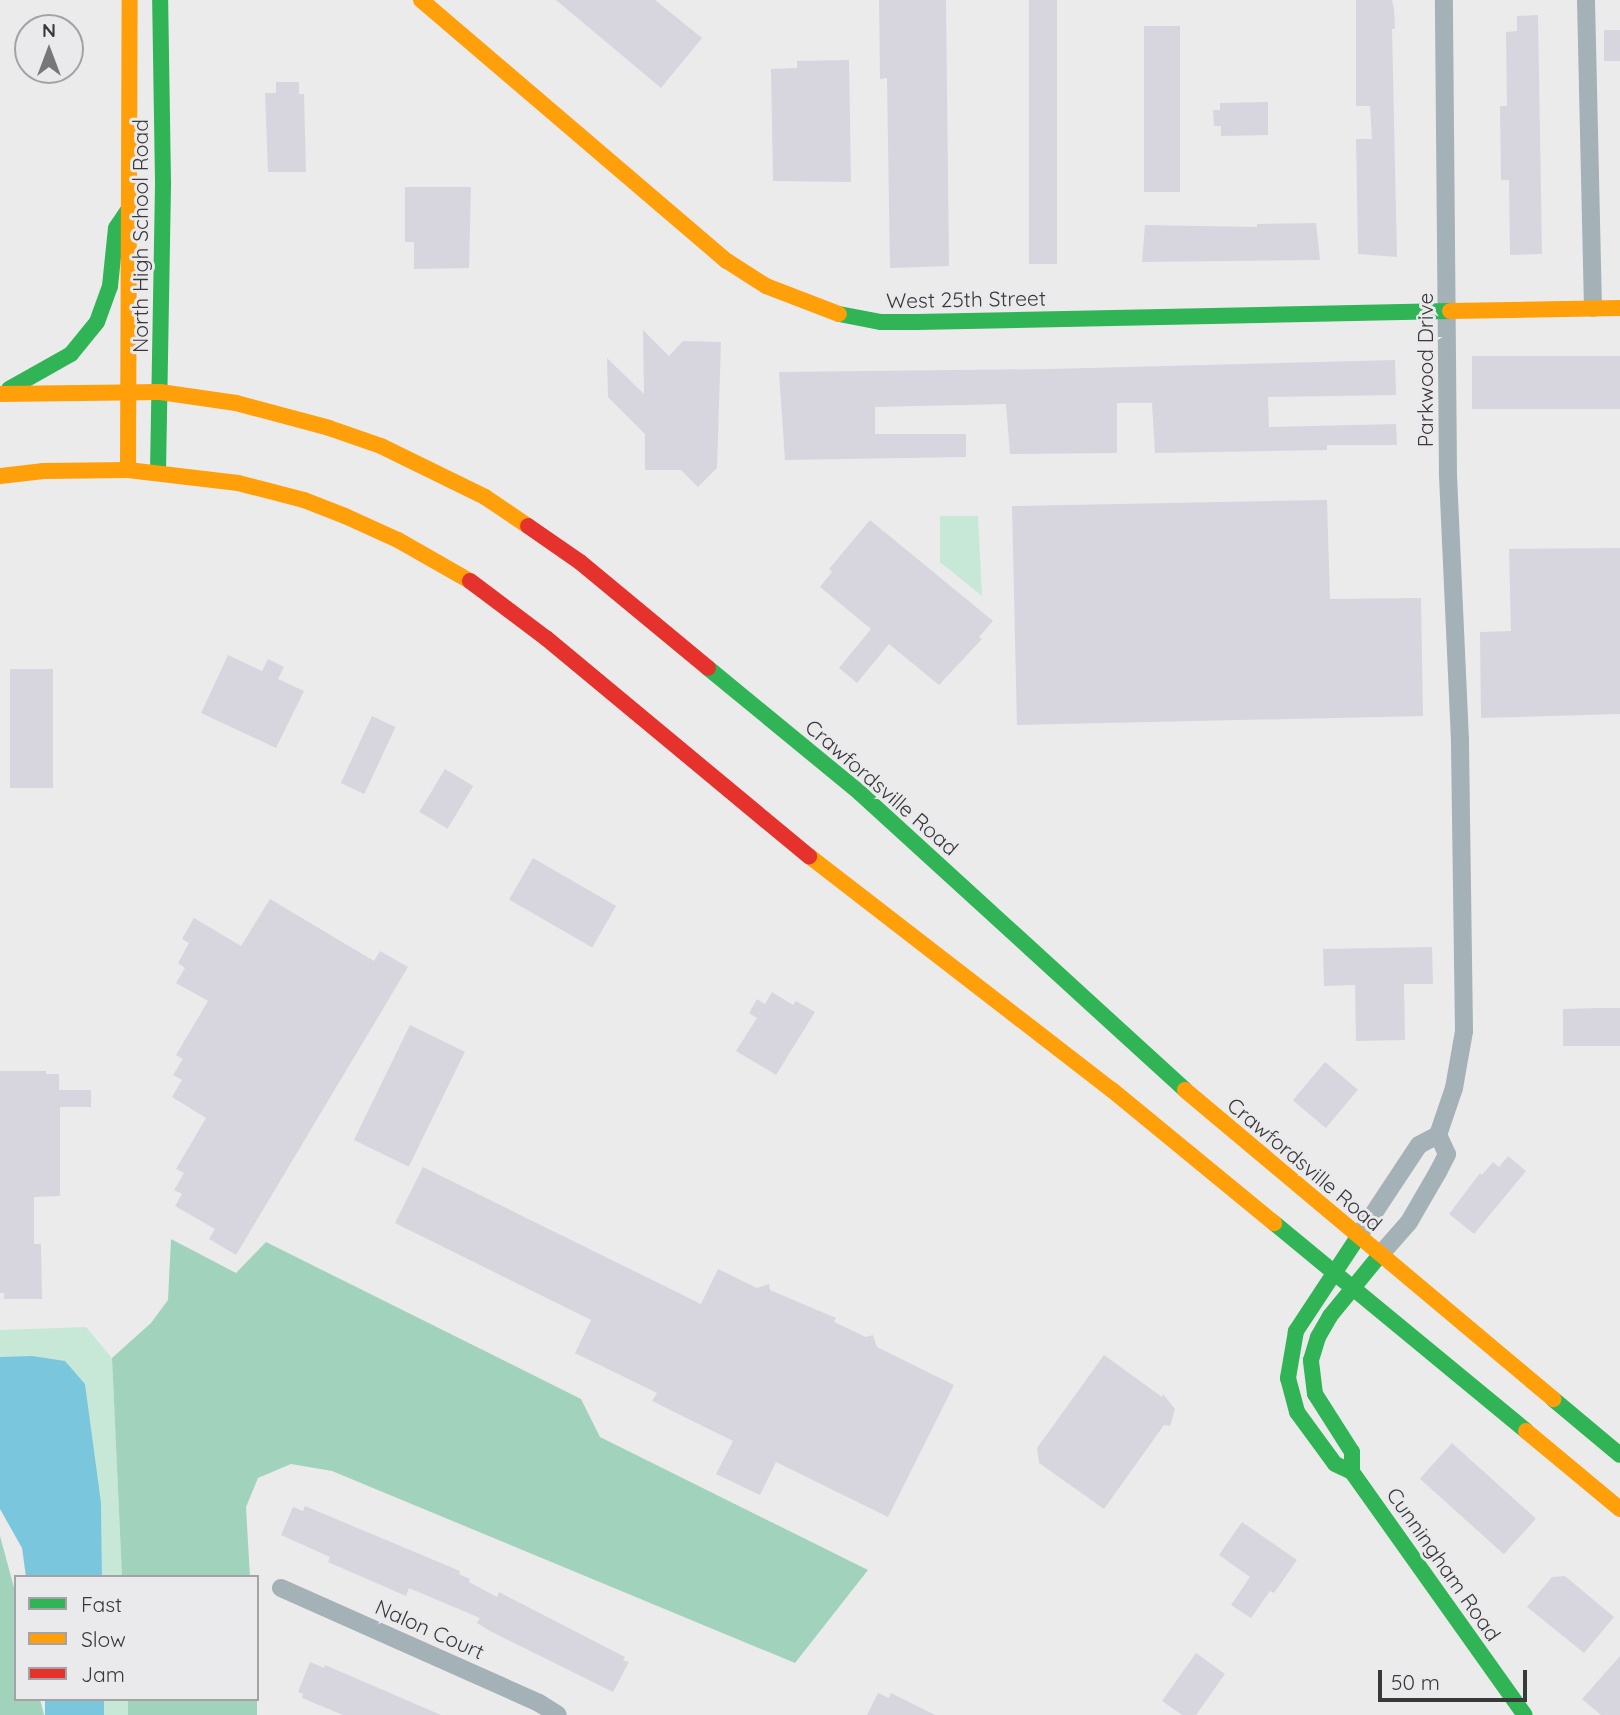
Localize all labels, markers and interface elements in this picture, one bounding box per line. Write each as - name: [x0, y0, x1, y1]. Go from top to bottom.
- north arrow: [14, 14, 84, 84]
- text: N: [42, 18, 56, 42]
- street label: North High School Road: [127, 119, 153, 353]
- street label: West 25th Street: [886, 285, 1046, 313]
- street label: Parkwood Drive: [1412, 293, 1438, 447]
- street label: Crawfordsville Road: [800, 714, 964, 860]
- street label: Crawfordsville Road: [1222, 1092, 1388, 1236]
- street label: Cunningham Road: [1382, 1483, 1506, 1645]
- legend: [14, 1575, 259, 1701]
- text: Fast: [81, 1591, 122, 1617]
- street label: Nalon Court: [372, 1594, 488, 1664]
- text: Slow: [81, 1626, 126, 1652]
- scale bar: [1382, 1656, 1531, 1700]
- text: Jam: [81, 1661, 125, 1687]
- text: 50 m: [1391, 1669, 1440, 1695]

